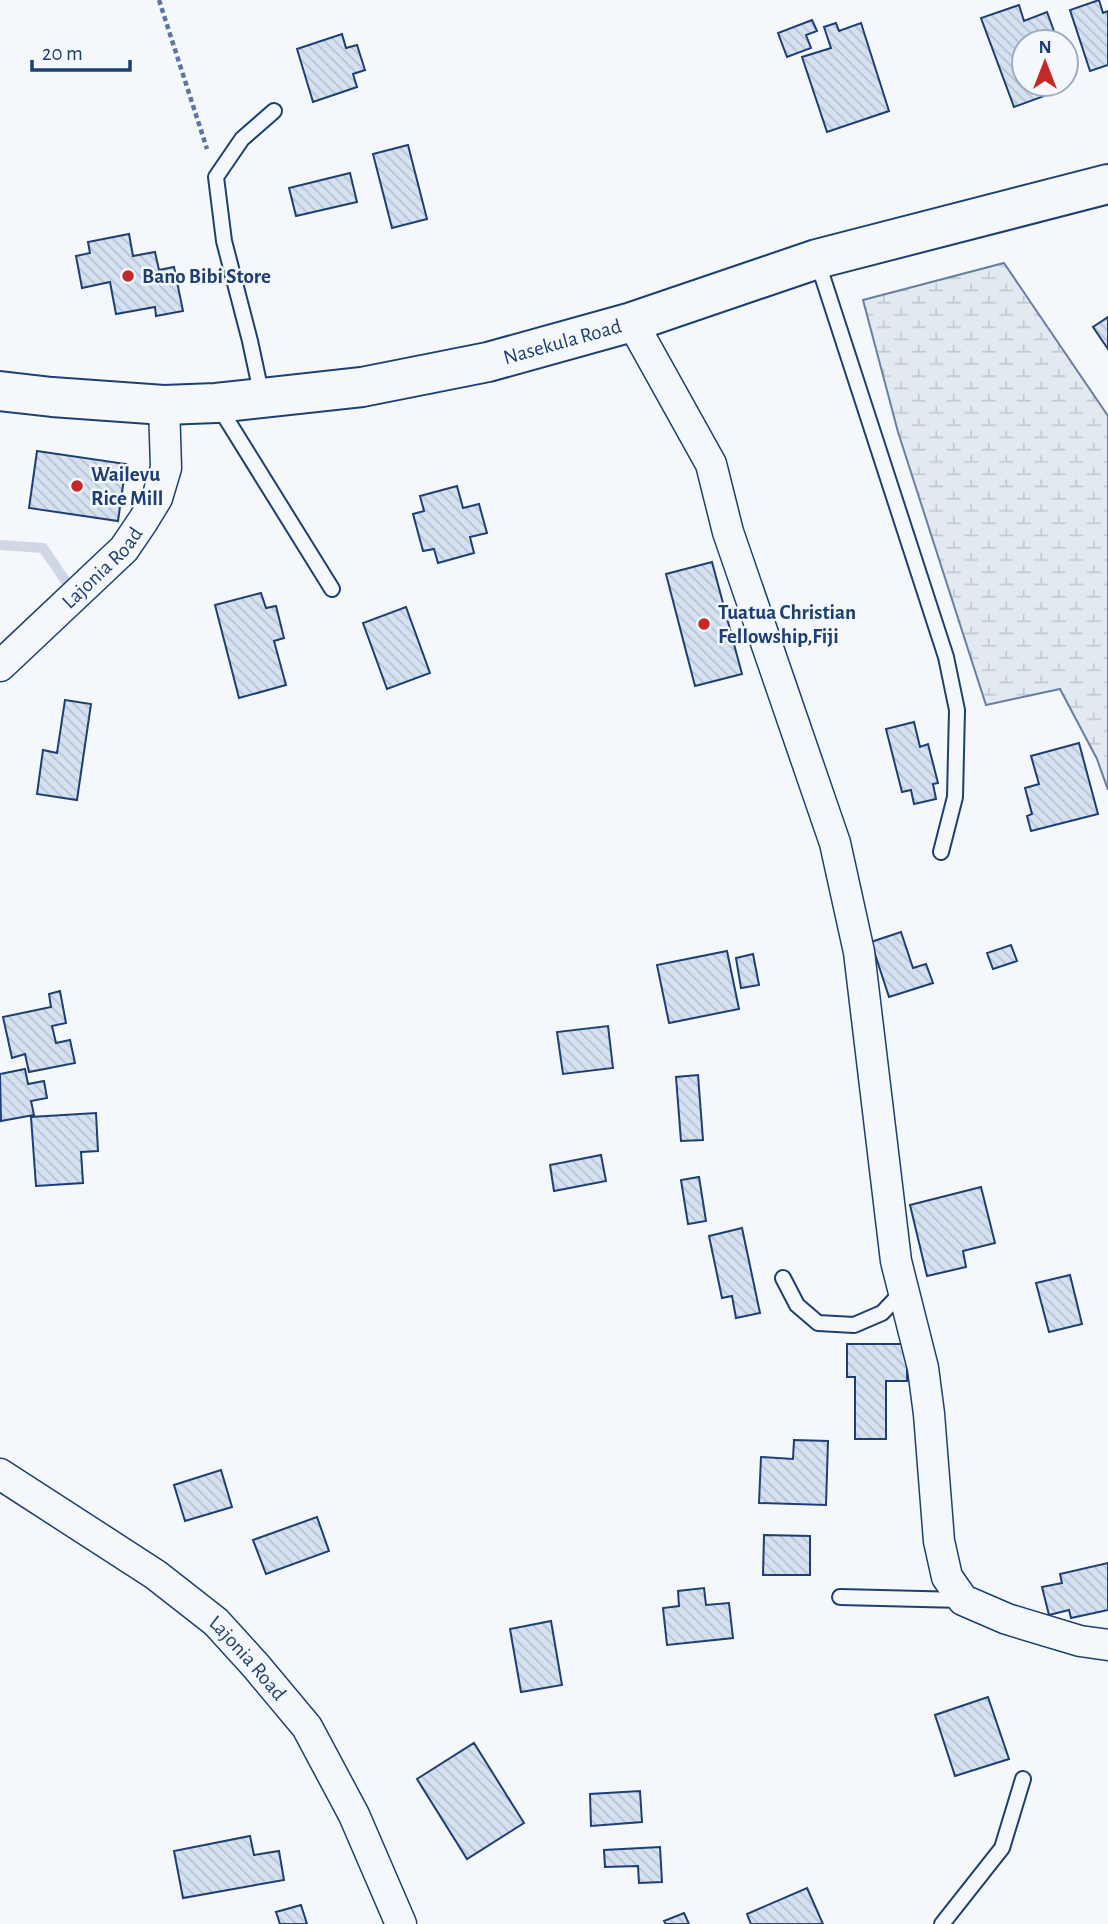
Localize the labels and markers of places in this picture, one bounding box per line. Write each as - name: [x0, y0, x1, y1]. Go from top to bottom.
- place label: Bano Bibi Store: [142, 266, 271, 287]
- marker: Bano Bibi Store: [120, 268, 136, 284]
- place label: Wailevu Rice Mill: [91, 464, 163, 509]
- marker: Wailevu Rice Mill: [69, 478, 85, 494]
- place label: Tuatua Christian Fellowship,Fiji: [718, 602, 856, 647]
- marker: Tuatua Christian Fellowship,Fiji: [696, 616, 712, 632]

